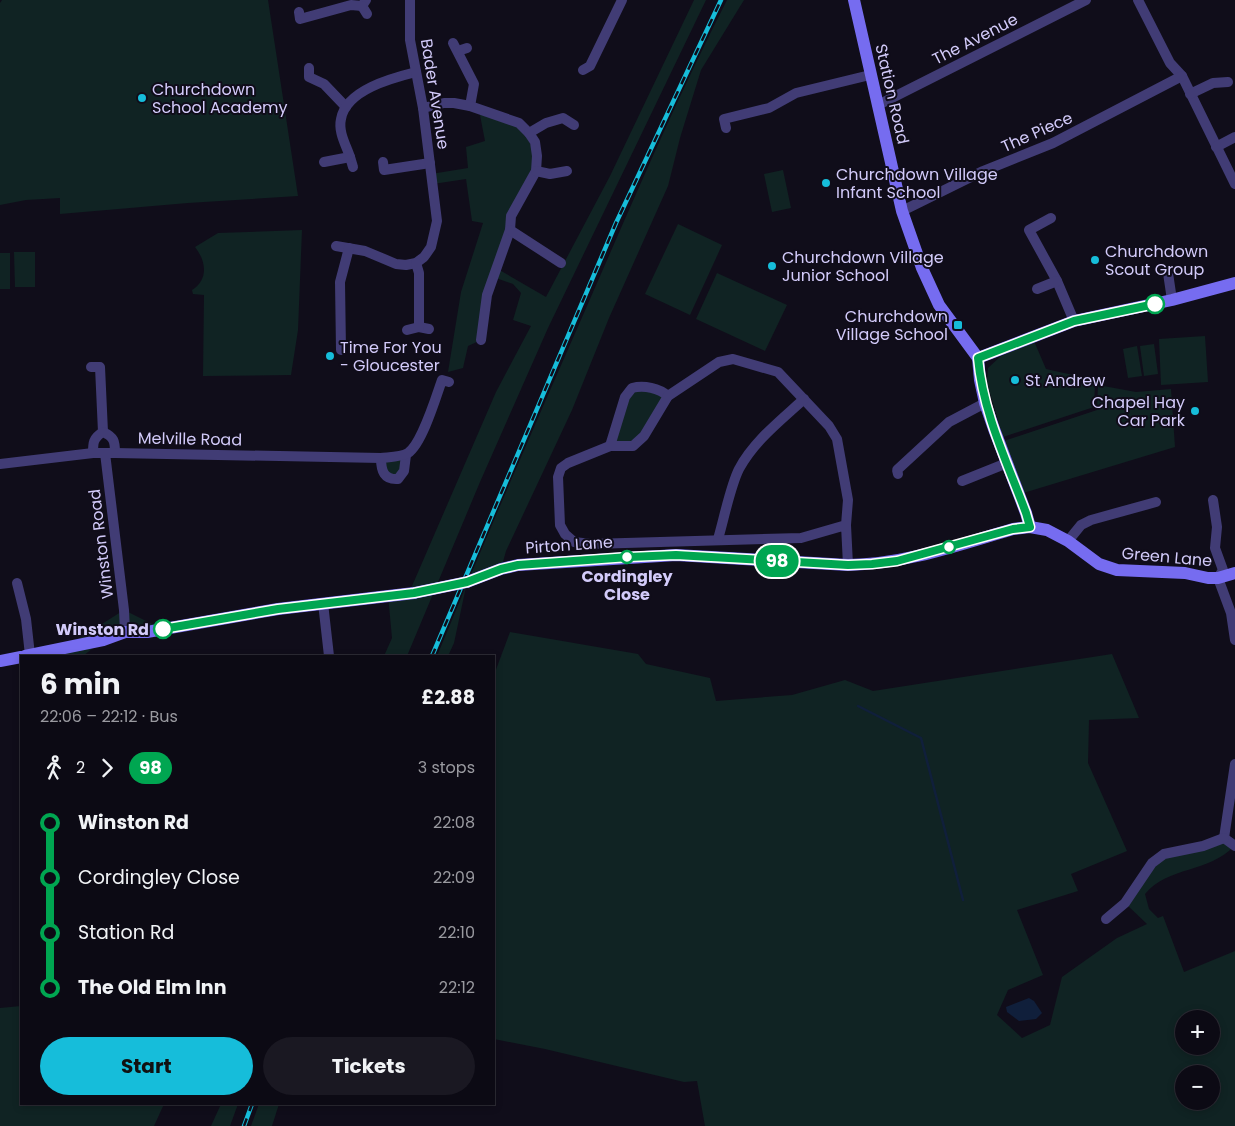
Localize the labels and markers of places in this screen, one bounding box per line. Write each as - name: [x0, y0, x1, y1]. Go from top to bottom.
- place label: Churchdown School Academy: [152, 78, 288, 119]
- marker: Churchdown School Academy: [136, 92, 148, 104]
- place label: Churchdown Village Infant School: [836, 163, 998, 204]
- marker: Churchdown Village Infant School: [820, 177, 832, 189]
- place label: Churchdown Scout Group: [1105, 240, 1208, 281]
- place label: Churchdown Village Junior School: [782, 246, 944, 287]
- marker: Churchdown Scout Group: [1089, 254, 1101, 266]
- marker: Churchdown Village Junior School: [766, 260, 778, 272]
- unlabelled marker: [1145, 294, 1165, 314]
- place label: Churchdown Village School: [836, 305, 948, 346]
- marker: Churchdown Village School: [952, 319, 964, 331]
- place label: Time For You - Gloucester: [340, 336, 442, 377]
- marker: Time For You - Gloucester: [324, 350, 336, 362]
- place label: St Andrew: [1025, 369, 1105, 392]
- marker: St Andrew: [1009, 374, 1021, 386]
- place label: Chapel Hay Car Park: [1092, 391, 1186, 432]
- marker: Chapel Hay Car Park: [1189, 405, 1201, 417]
- unlabelled marker: [942, 540, 956, 554]
- marker: Cordingley Close: [620, 550, 634, 564]
- place label: Cordingley Close: [581, 565, 673, 606]
- place label: Winston Rd: [56, 618, 149, 641]
- marker: Winston Rd: [153, 619, 173, 639]

